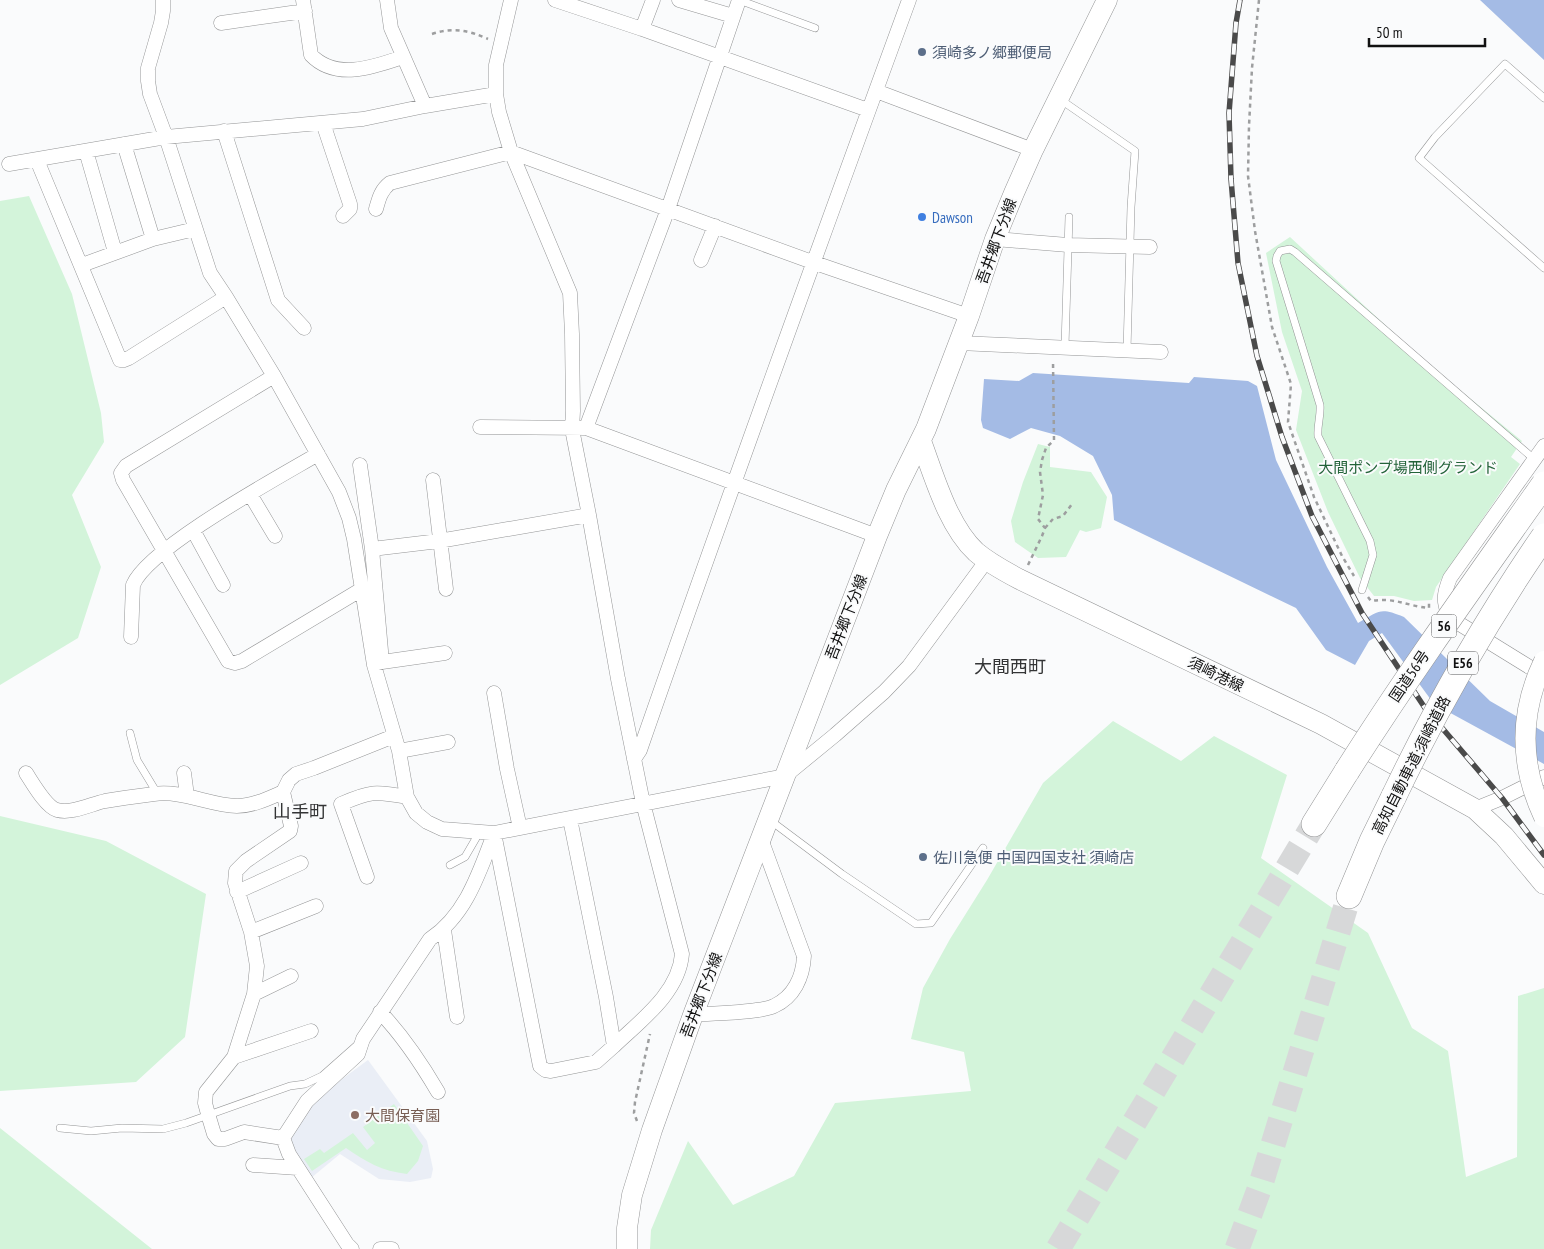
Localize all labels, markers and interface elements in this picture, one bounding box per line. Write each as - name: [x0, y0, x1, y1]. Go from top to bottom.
- scale bar: [1369, 15, 1485, 47]
- text: 50 m: [1376, 23, 1402, 42]
- place label: 須崎多ノ郷郵便局: [932, 43, 1052, 62]
- marker: 須崎多ノ郷郵便局: [916, 46, 928, 58]
- street label: 吾井郷下分線: [972, 195, 1020, 287]
- place label: Dawson: [932, 208, 973, 227]
- marker: Dawson: [916, 211, 928, 223]
- park label: 大間ポンプ場西側グランド: [1318, 458, 1498, 477]
- street label: 吾井郷下分線: [821, 572, 871, 662]
- road number: 56: [1432, 614, 1456, 638]
- street label: 国道56号: [1385, 646, 1433, 706]
- road number: E56: [1448, 651, 1478, 674]
- street label: 須崎港線: [1185, 652, 1247, 696]
- district label: 大間西町: [974, 655, 1046, 678]
- street label: 高知自動車道;須崎道路: [1368, 692, 1454, 838]
- district label: 山手町: [273, 800, 327, 823]
- place label: 佐川急便 中国四国支社 須崎店: [933, 848, 1134, 867]
- marker: 佐川急便 中国四国支社 須崎店: [917, 851, 929, 863]
- street label: 吾井郷下分線: [676, 950, 726, 1040]
- place label: 大間保育園: [365, 1106, 440, 1125]
- marker: 大間保育園: [349, 1109, 361, 1121]

